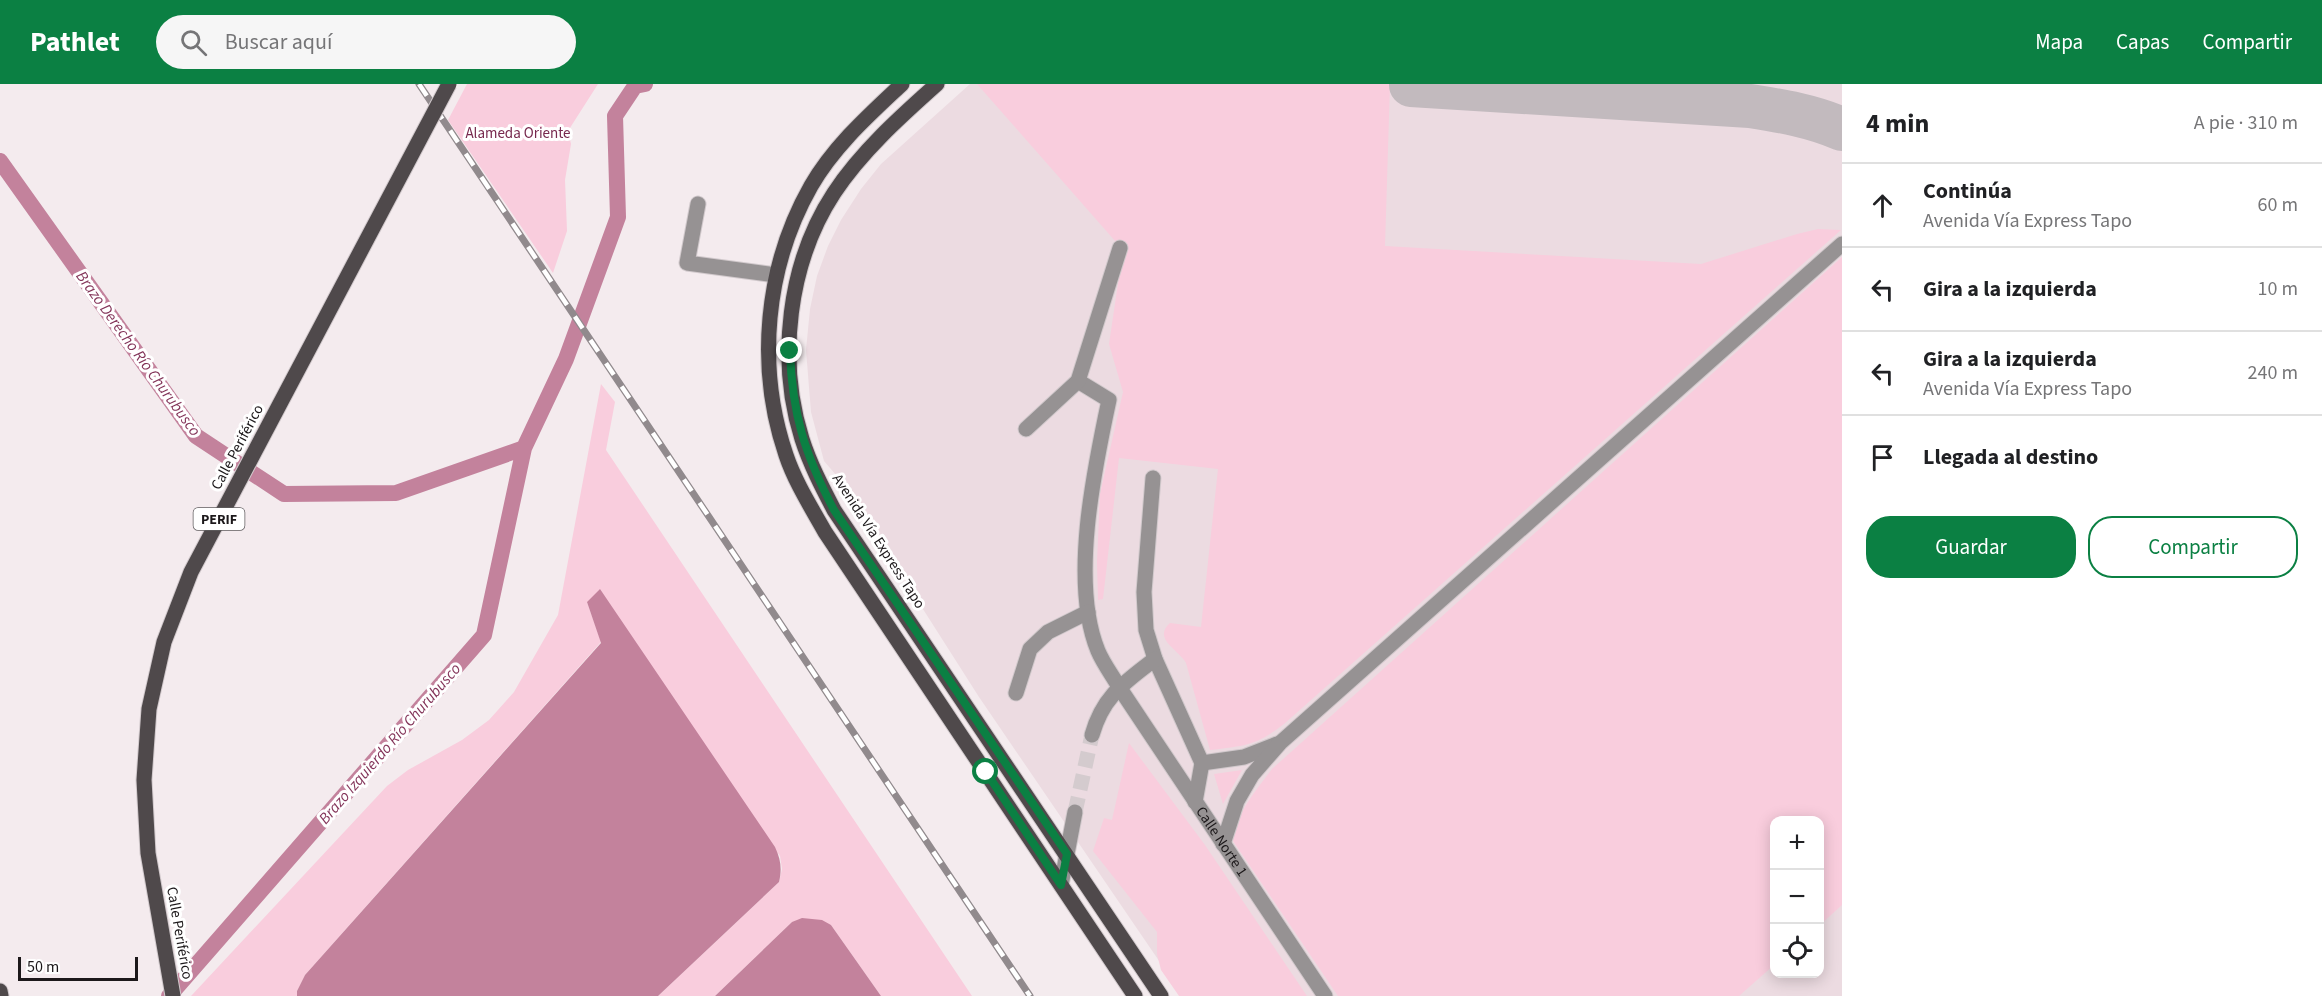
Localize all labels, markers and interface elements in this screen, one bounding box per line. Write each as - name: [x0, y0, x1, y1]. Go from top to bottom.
- search box: [156, 15, 576, 69]
- text: Pathlet: [30, 22, 120, 62]
- icon: search: [177, 26, 210, 59]
- text: Buscar aquí: [225, 26, 332, 58]
- text: Mapa: [2035, 27, 2083, 57]
- text: Capas: [2116, 27, 2169, 57]
- text: Compartir: [2202, 27, 2292, 57]
- text: 4 min: [1866, 105, 1929, 142]
- text: A pie · 310 m: [2194, 109, 2298, 137]
- park label: Alameda Oriente: [465, 123, 571, 144]
- text: Continúa: [1923, 175, 2012, 207]
- icon: ahead: [1866, 189, 1899, 222]
- text: 60 m: [2258, 191, 2298, 219]
- text: Avenida Vía Express Tapo: [1923, 207, 2132, 235]
- water label: Brazo Derecho Río Churubusco: [71, 266, 206, 441]
- icon: left: [1866, 273, 1899, 306]
- text: Gira a la izquierda: [1923, 273, 2097, 305]
- text: 10 m: [2258, 275, 2298, 303]
- route end: [776, 337, 802, 363]
- text: Gira a la izquierda: [1923, 343, 2097, 375]
- icon: left: [1866, 357, 1899, 390]
- text: 240 m: [2248, 359, 2298, 387]
- text: Avenida Vía Express Tapo: [1923, 375, 2132, 403]
- street label: Calle Periférico: [206, 401, 269, 494]
- icon: arrive: [1866, 441, 1899, 474]
- text: Llegada al destino: [1923, 441, 2098, 473]
- street label: Avenida Vía Express Tapo: [827, 470, 930, 613]
- road number: PERIF: [194, 508, 244, 530]
- button: Guardar: [1866, 516, 2076, 578]
- button: Compartir: [2088, 516, 2298, 578]
- water label: Brazo Izquierdo Río Churubusco: [314, 658, 466, 829]
- route start: [972, 758, 998, 784]
- street label: Calle Norte 1: [1190, 802, 1252, 881]
- map controls: [1770, 816, 1824, 978]
- button: +: [1770, 816, 1824, 870]
- button: −: [1770, 870, 1824, 924]
- street label: Calle Periférico: [161, 885, 198, 981]
- button: locate: [1770, 924, 1824, 978]
- scale bar: [18, 954, 138, 982]
- text: 50 m: [27, 956, 59, 978]

